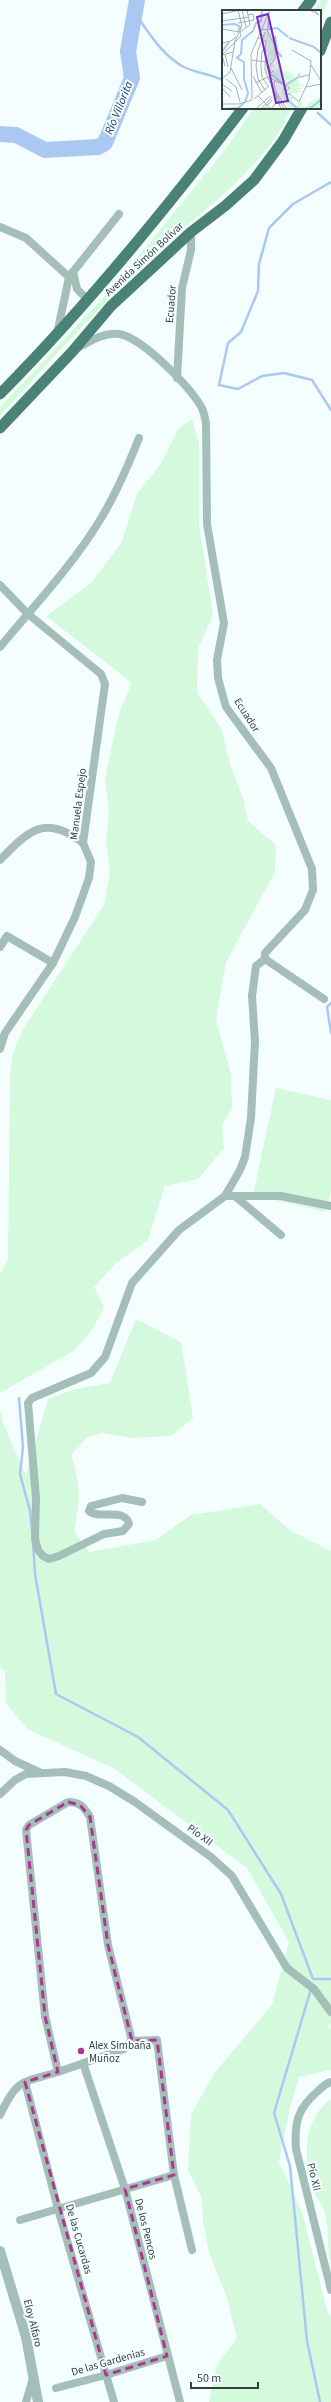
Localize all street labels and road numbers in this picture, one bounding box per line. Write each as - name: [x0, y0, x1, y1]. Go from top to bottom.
- street label: Avenida Simón Bolívar: [101, 218, 187, 300]
- street label: Ecuador: [162, 284, 180, 324]
- street label: Ecuador: [230, 695, 264, 735]
- street label: Manuela Espejo: [66, 767, 90, 841]
- street label: Pío XII: [184, 1821, 216, 1849]
- street label: Pío XII: [303, 2161, 325, 2193]
- street label: De los Pencos: [131, 2197, 161, 2262]
- street label: De las Cucardas: [62, 2202, 96, 2276]
- street label: Eloy Alfaro: [20, 2297, 46, 2349]
- street label: De las Gardenias: [69, 2344, 147, 2380]

